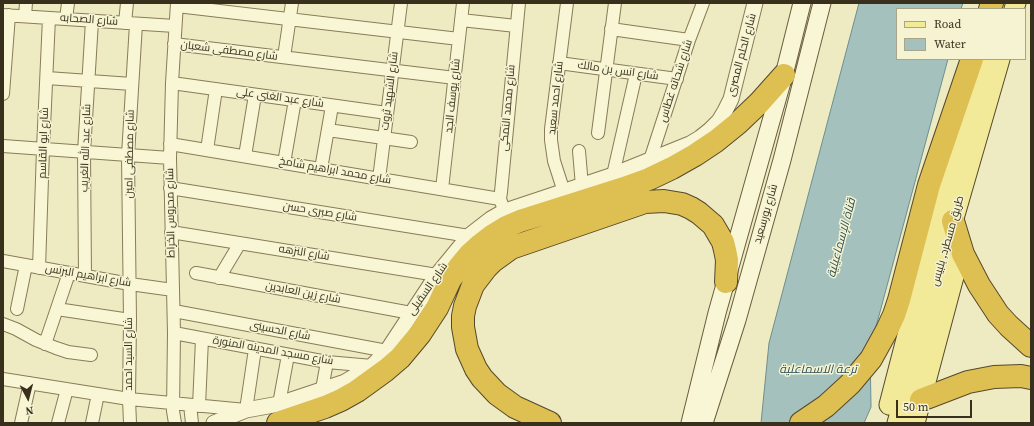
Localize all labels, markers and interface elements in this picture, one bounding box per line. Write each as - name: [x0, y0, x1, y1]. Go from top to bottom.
- legend: [896, 8, 1026, 60]
- street label: شارع الصحابه: [59, 11, 119, 29]
- street label: شارع الحلم المصرى: [725, 12, 759, 98]
- text: Road: [934, 16, 961, 32]
- text: Water: [934, 36, 966, 52]
- street label: شارع مصطفى شعبان: [180, 38, 278, 64]
- street label: شارع شحاته غطاس: [656, 38, 696, 124]
- street label: شارع الشهيد ثروت: [379, 51, 401, 131]
- street label: شارع يوسف الجد: [443, 58, 463, 134]
- street label: شارع انس بن مالك: [577, 59, 659, 83]
- street label: شارع احمد سعيد: [546, 61, 566, 135]
- street label: شارع محمد النمكى: [498, 64, 518, 152]
- street label: شارع عبد الغنى على: [236, 85, 324, 111]
- street label: شارع عبد الله الغريب: [78, 104, 94, 192]
- street label: شارع ابو القاسم: [36, 107, 52, 179]
- street label: شارع مصطفى امين: [123, 109, 137, 199]
- street label: شارع محمد ابراهيم شامخ: [278, 155, 392, 187]
- street label: شارع محروس الخراط: [164, 168, 178, 258]
- street label: شارع بورسعيد: [751, 183, 781, 245]
- street label: طريق مسطرد, بلبيس: [929, 194, 967, 288]
- water label: قناة الإسماعيلية: [825, 197, 859, 279]
- street label: شارع صبرى حسن: [282, 200, 358, 224]
- street label: شارع النزهه: [278, 242, 330, 264]
- street label: شارع السقيلى: [405, 260, 451, 318]
- street label: شارع ابراهيم البرنس: [44, 262, 132, 290]
- street label: شارع زين العابدين: [264, 279, 342, 307]
- street label: شارع السيد احمد: [122, 317, 136, 391]
- street label: شارع الحسينى: [249, 319, 311, 343]
- street label: شارع مسجد المدينه المنورة: [212, 334, 334, 368]
- water label: ترعة الاسماعلية: [779, 363, 857, 377]
- north arrow: [8, 378, 48, 418]
- scale bar: [898, 392, 974, 418]
- text: 50 m: [903, 399, 929, 415]
- text: N: [25, 402, 34, 418]

